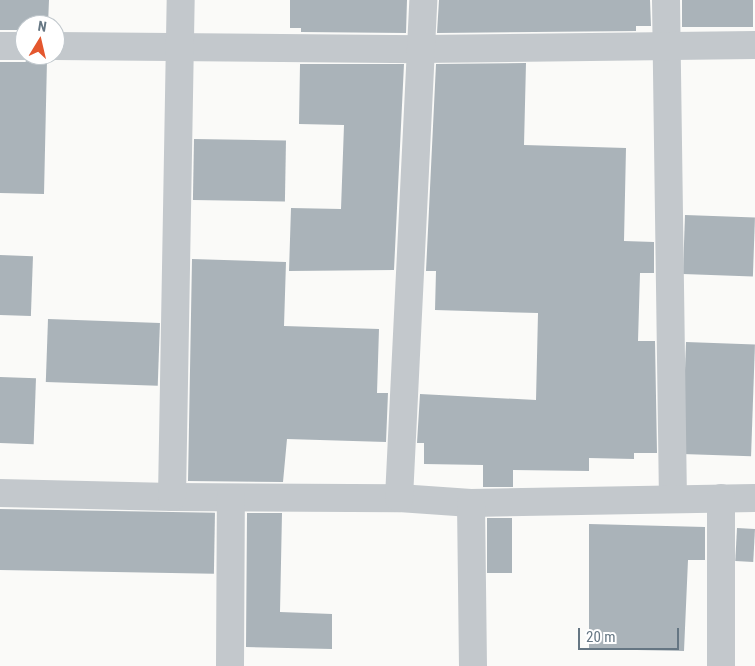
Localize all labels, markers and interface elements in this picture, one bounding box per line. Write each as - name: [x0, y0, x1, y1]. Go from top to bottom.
- north arrow: [15, 15, 65, 65]
- text: N: [37, 18, 48, 35]
- scale bar: [580, 618, 681, 650]
- text: 20 m: [586, 628, 616, 646]

